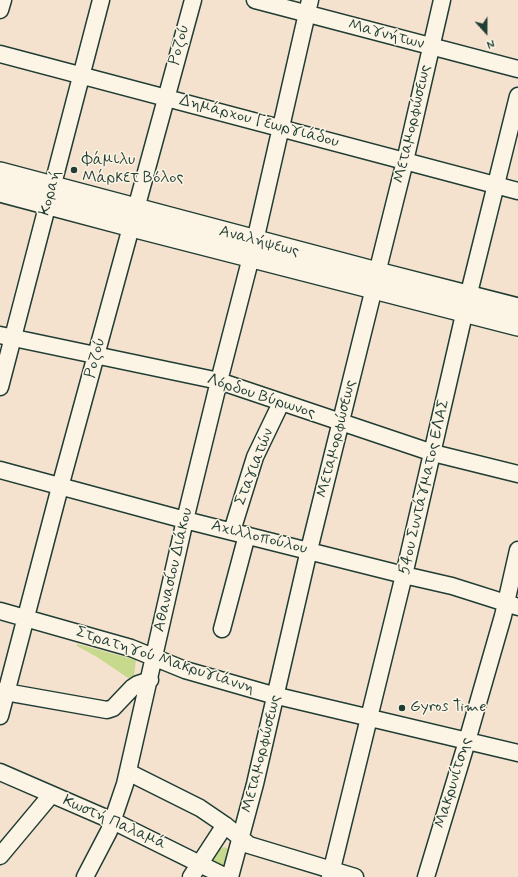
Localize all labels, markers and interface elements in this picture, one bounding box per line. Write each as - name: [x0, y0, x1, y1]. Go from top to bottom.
- north arrow: [466, 12, 506, 52]
- street label: Μαγνήτων: [346, 16, 426, 54]
- street label: Ροζού: [165, 23, 195, 67]
- text: N: [484, 35, 496, 51]
- street label: Μεταμορφώσεως: [390, 63, 436, 185]
- street label: Δημάρχου Γεωργιάδου: [177, 91, 341, 153]
- place label: Φάμιλυ Μάρκετ Βόλος: [82, 151, 183, 189]
- marker: Φάμιλυ Μάρκετ Βόλος: [69, 165, 79, 175]
- street label: Κοραή: [36, 168, 66, 218]
- street label: Αναλήψεως: [217, 222, 301, 262]
- street label: Ροζού: [81, 336, 111, 380]
- street label: Λόρδου Βύρωνος: [204, 370, 318, 424]
- street label: Μεταμορφώσεως: [313, 378, 361, 500]
- street label: 54ου Συντάγματος ΕΛΑΣ: [395, 397, 455, 577]
- street label: Σταγιατών: [232, 426, 278, 508]
- street label: Αθανασίου Διάκου: [150, 506, 198, 634]
- street label: Αχιλλοπούλου: [209, 517, 309, 559]
- street label: Στρατηγού Μακρυγιάννη: [73, 623, 257, 699]
- street label: Μεταμορφώσεως: [238, 693, 286, 815]
- place label: Gyros Time: [410, 698, 486, 718]
- marker: Gyros Time: [397, 703, 407, 713]
- street label: Μακρυνίτσης: [431, 735, 477, 831]
- street label: Κωστή Παλαμά: [59, 792, 169, 854]

